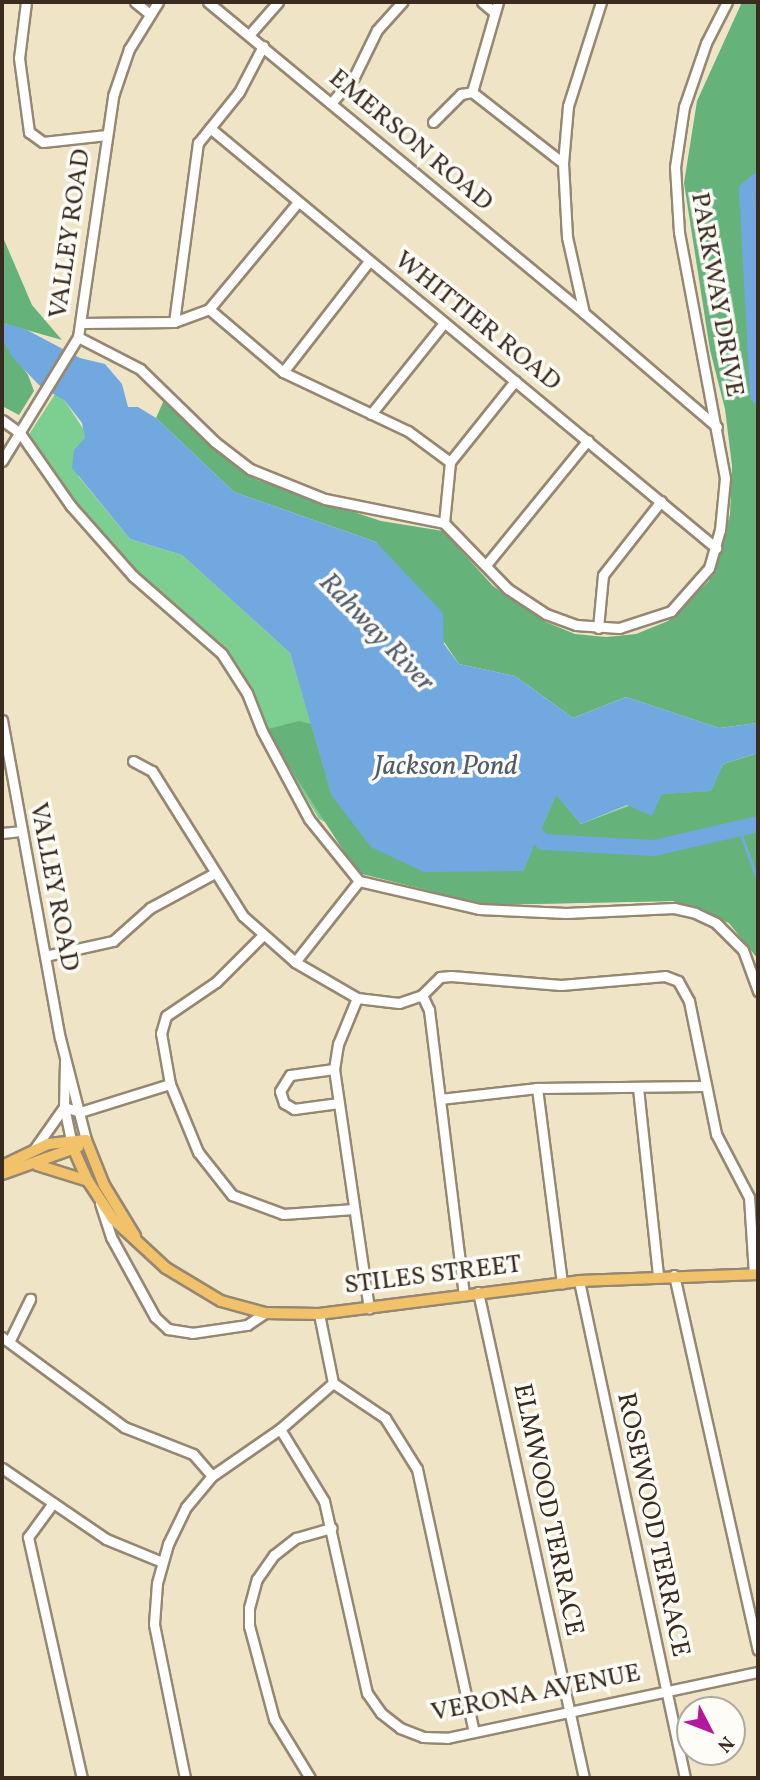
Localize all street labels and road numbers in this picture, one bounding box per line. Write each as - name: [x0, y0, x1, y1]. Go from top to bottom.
- street label: EMERSON ROAD: [322, 63, 498, 219]
- street label: VALLEY ROAD: [44, 147, 98, 321]
- street label: PARKWAY DRIVE: [683, 190, 749, 400]
- street label: WHITTIER ROAD: [387, 245, 567, 399]
- street label: VALLEY ROAD: [21, 800, 85, 974]
- street label: STILES STREET: [343, 1250, 523, 1302]
- street label: ELMWOOD TERRACE: [505, 1381, 589, 1639]
- street label: ROSEWOOD TERRACE: [609, 1390, 695, 1660]
- street label: VERONA AVENUE: [429, 1658, 643, 1730]

